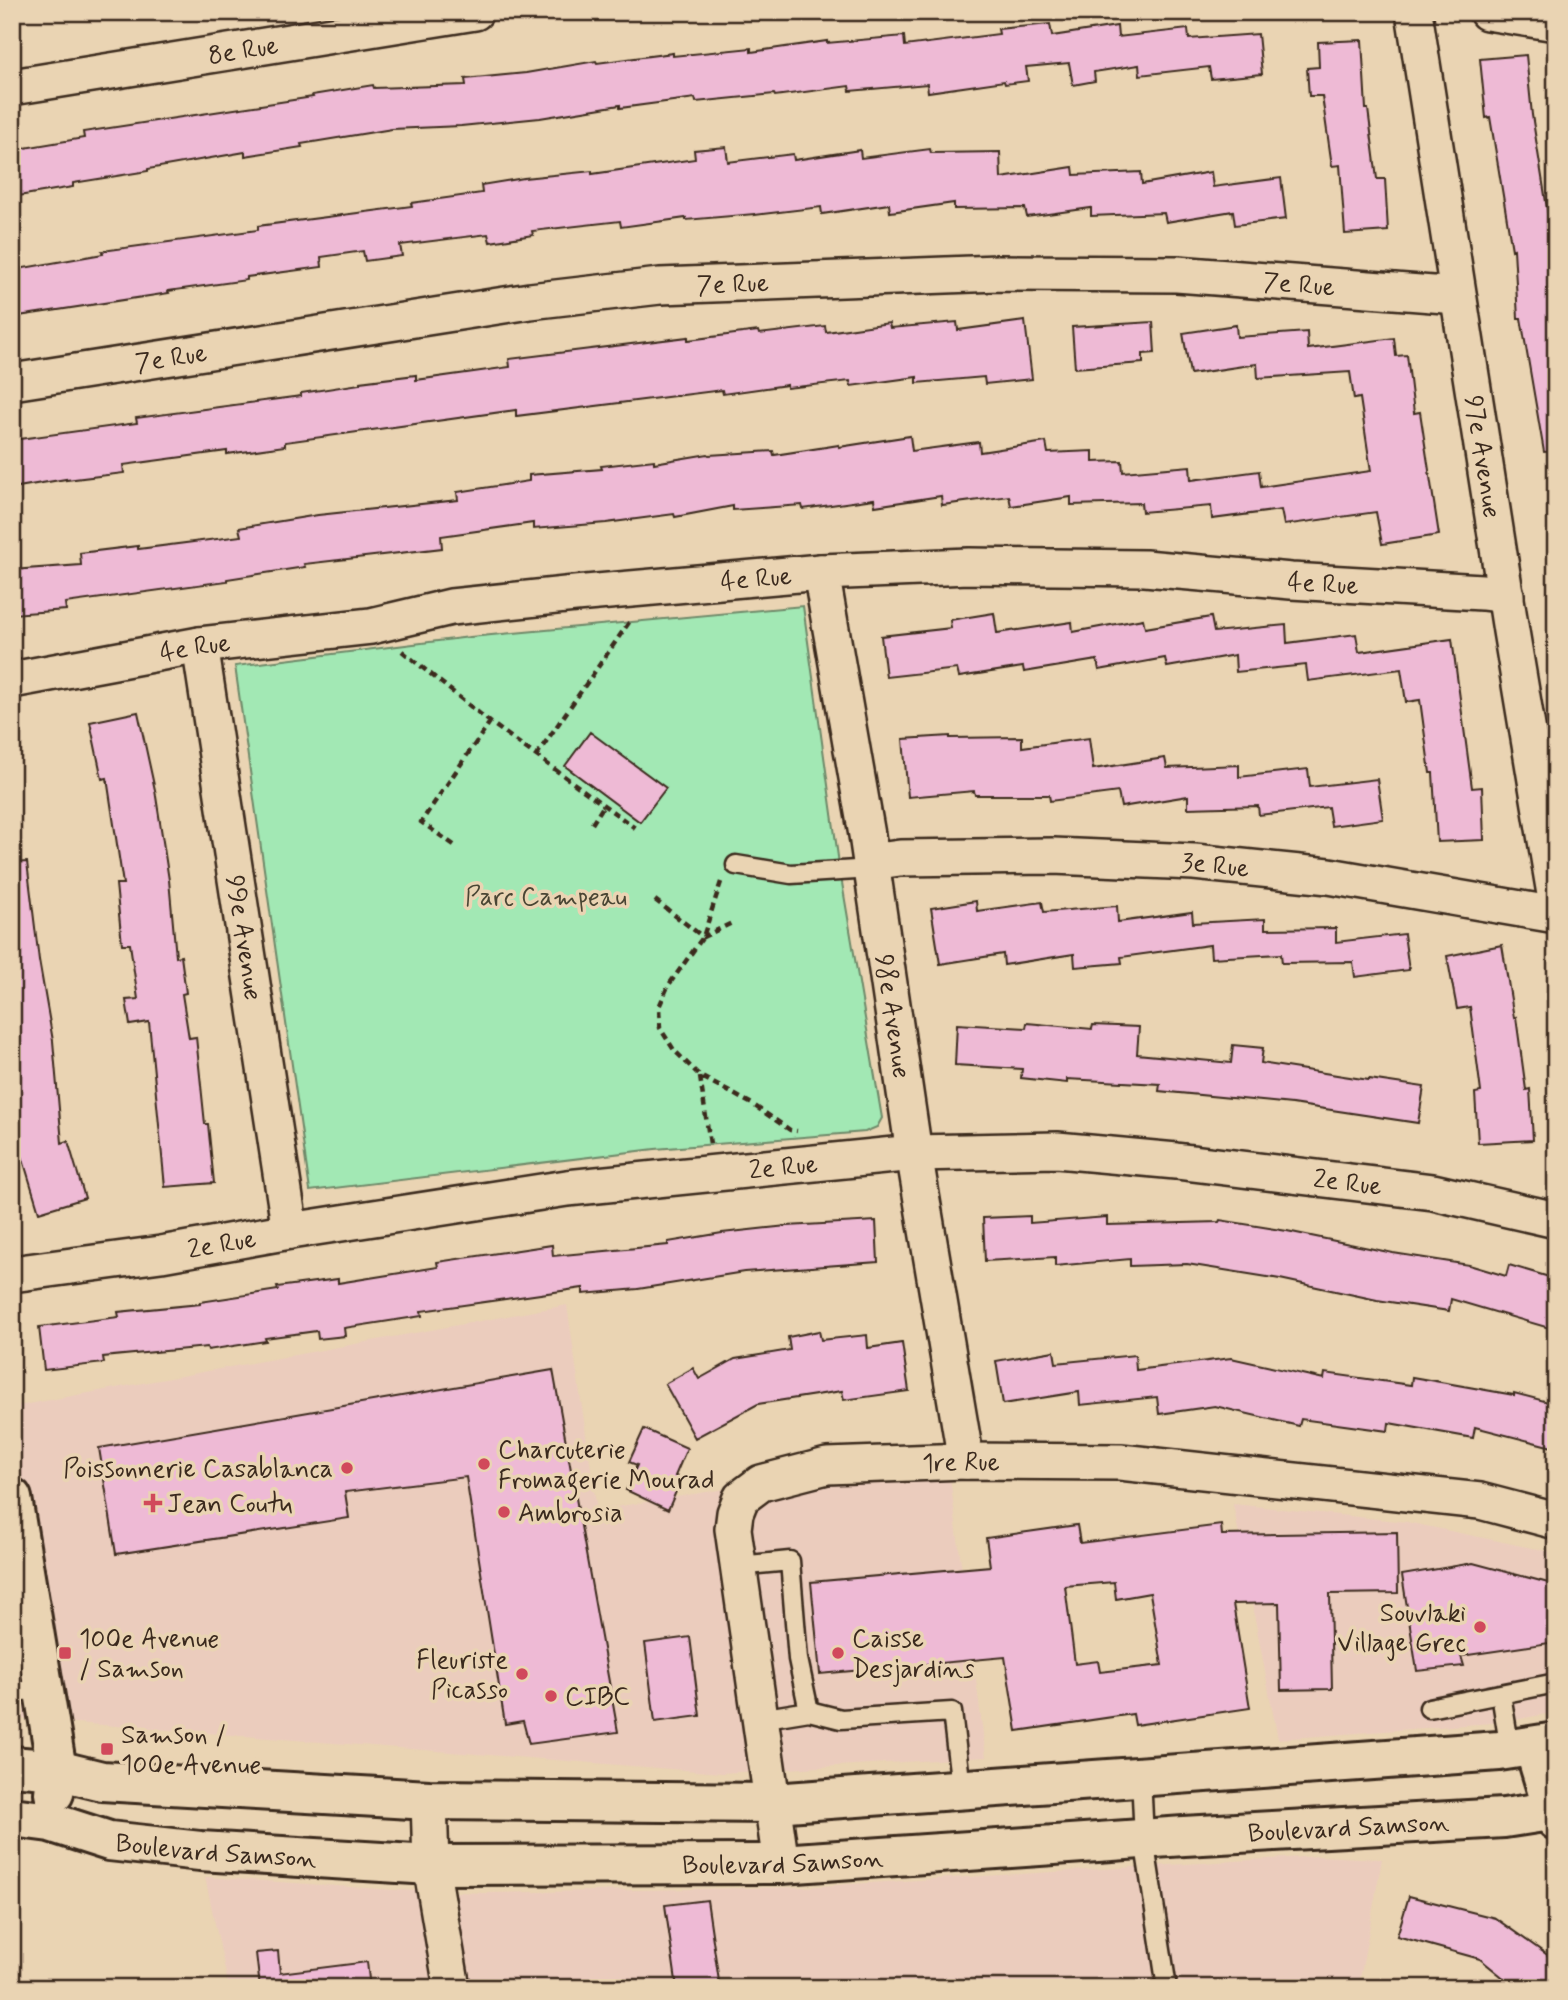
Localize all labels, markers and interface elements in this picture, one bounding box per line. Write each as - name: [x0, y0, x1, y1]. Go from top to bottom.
- street label: 8e Rue: [206, 29, 281, 74]
- street label: 7e Rue: [1262, 266, 1336, 305]
- street label: 7e Rue: [696, 267, 770, 304]
- street label: 7e Rue: [133, 337, 210, 381]
- street label: 97e Avenue: [1455, 393, 1508, 521]
- street label: 4e Rue: [719, 560, 793, 600]
- street label: 4e Rue: [1286, 566, 1360, 604]
- street label: 4e Rue: [157, 627, 232, 671]
- street label: 3e Rue: [1181, 846, 1251, 887]
- street label: 99e Avenue: [217, 873, 269, 1003]
- park label: Parc Campeau: [465, 881, 627, 915]
- street label: 98e Avenue: [866, 952, 918, 1081]
- street label: 2e Rue: [747, 1148, 819, 1189]
- street label: 2e Rue: [1311, 1163, 1384, 1205]
- street label: 2e Rue: [185, 1222, 259, 1268]
- place label: Charcuterie Fromagerie Mourad: [498, 1434, 715, 1501]
- street label: 1re Rue: [922, 1446, 1000, 1482]
- place label: Poissonnerie Casablanca: [63, 1453, 333, 1487]
- marker: Charcuterie Fromagerie Mourad: [476, 1456, 492, 1472]
- marker: Poissonnerie Casablanca: [339, 1460, 355, 1476]
- place label: Jean Coutu: [167, 1488, 293, 1522]
- marker: Jean Coutu: [145, 1495, 161, 1511]
- place label: Ambrosia: [518, 1497, 623, 1531]
- marker: Ambrosia: [496, 1504, 512, 1520]
- place label: Souvlaki Village Grec: [1337, 1597, 1466, 1661]
- marker: Souvlaki Village Grec: [1472, 1619, 1488, 1635]
- place label: 100e Avenue / Samson: [79, 1623, 219, 1687]
- place label: Caisse Desjardins: [852, 1623, 974, 1687]
- place label: Fleuriste Picasso: [416, 1644, 508, 1708]
- marker: 100e Avenue / Samson: [57, 1645, 73, 1661]
- marker: Caisse Desjardins: [830, 1645, 846, 1661]
- marker: Fleuriste Picasso: [514, 1666, 530, 1682]
- place label: CIBC: [565, 1681, 630, 1715]
- marker: CIBC: [543, 1688, 559, 1704]
- place label: Samson / 100e Avenue: [121, 1719, 261, 1783]
- marker: Samson / 100e Avenue: [99, 1741, 115, 1757]
- street label: Boulevard Samson: [1247, 1806, 1450, 1851]
- street label: Boulevard Samson: [114, 1827, 318, 1877]
- street label: Boulevard Samson: [682, 1842, 885, 1883]

